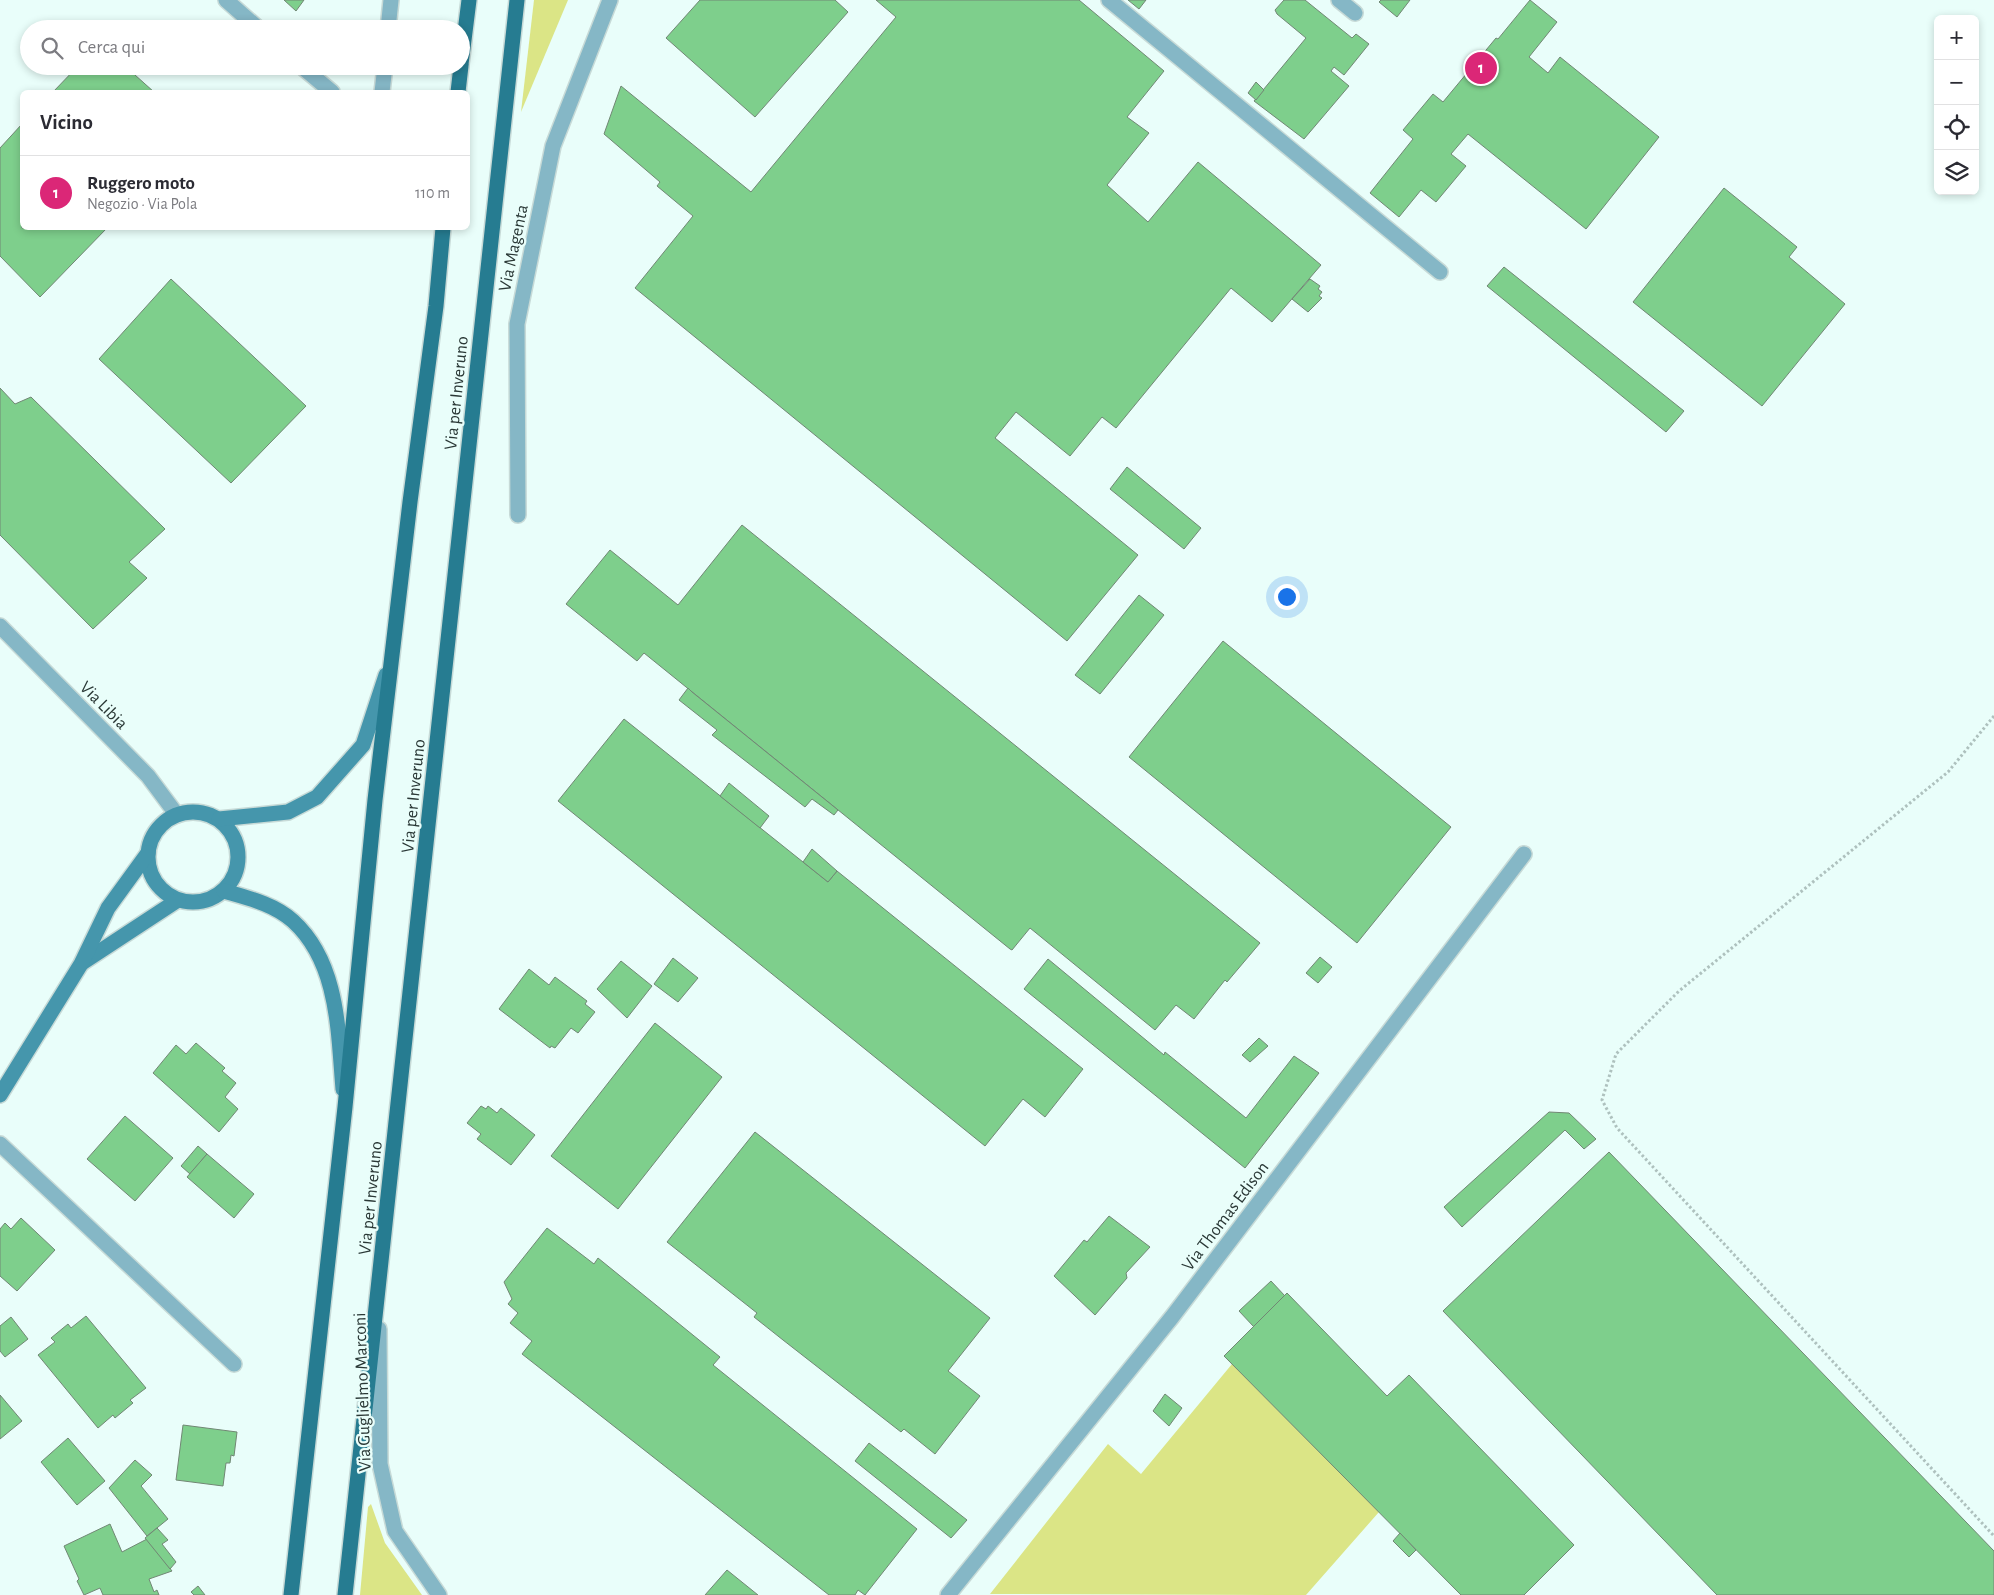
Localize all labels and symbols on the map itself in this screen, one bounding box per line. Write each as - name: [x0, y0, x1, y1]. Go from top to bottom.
- pin: 1: [1465, 49, 1497, 87]
- street label: Via Magenta: [496, 203, 532, 293]
- street label: Via per Inveruno: [442, 335, 472, 451]
- your location: [1274, 584, 1300, 610]
- street label: Via Libia: [76, 678, 131, 733]
- street label: Via per Inveruno: [399, 738, 429, 854]
- street label: Via per Inveruno: [356, 1140, 386, 1256]
- street label: Via Thomas Edison: [1179, 1159, 1272, 1274]
- street label: Via Guglielmo Marconi: [351, 1312, 375, 1472]

